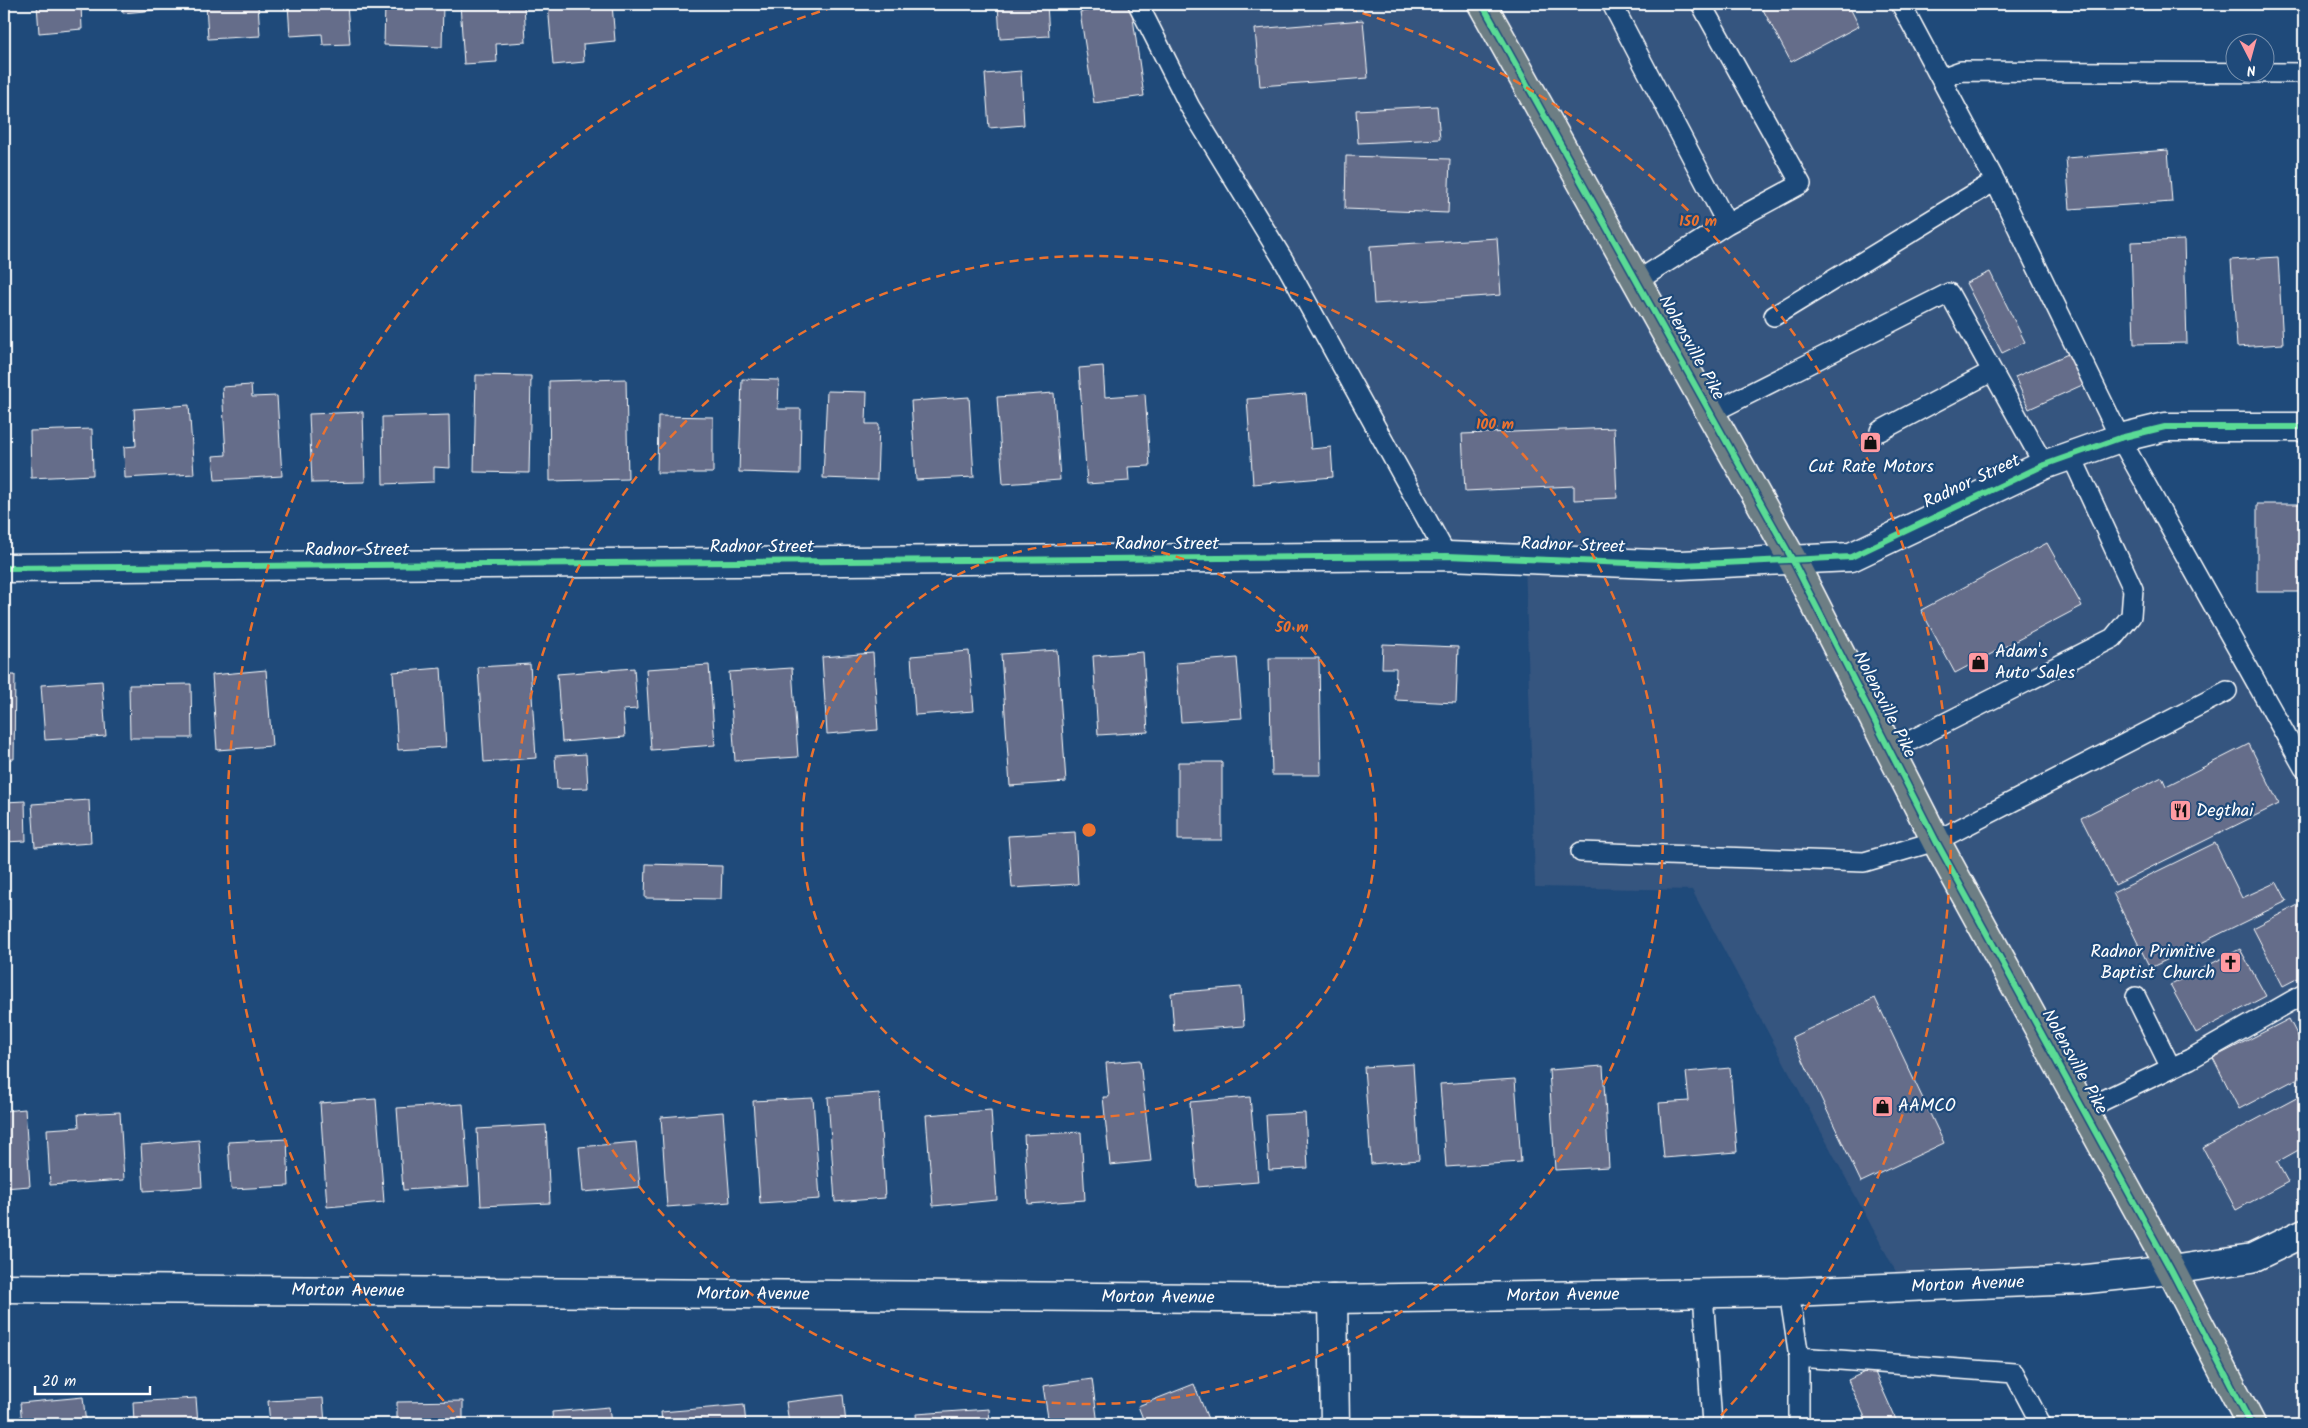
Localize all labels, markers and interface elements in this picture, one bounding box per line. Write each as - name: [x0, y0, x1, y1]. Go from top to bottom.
- north arrow: [2226, 32, 2276, 82]
- text: N: [2246, 59, 2257, 81]
- text: 150 m: [1679, 210, 1717, 234]
- street label: Nolensville Pike: [1650, 290, 1732, 406]
- text: 100 m: [1476, 413, 1514, 437]
- shop icon: Cut Rate Motors: [1859, 430, 1883, 454]
- street label: Radnor Street: [1919, 446, 2026, 517]
- place label: Cut Rate Motors: [1808, 453, 1934, 482]
- street label: Radnor Street: [1115, 530, 1220, 559]
- street label: Radnor Street: [1520, 530, 1627, 562]
- street label: Radnor Street: [710, 533, 815, 562]
- street label: Radnor Street: [305, 536, 410, 565]
- text: 50 m: [1274, 616, 1309, 640]
- place label: Adam's Auto Sales: [1995, 638, 2075, 688]
- street label: Nolensville Pike: [1845, 646, 1923, 764]
- shop icon: Adam's Auto Sales: [1967, 650, 1991, 674]
- place label: Degthai: [2196, 797, 2254, 826]
- restaurant icon: Degthai: [2168, 799, 2192, 823]
- centre of rings: [1080, 821, 1098, 839]
- place label: Radnor Primitive Baptist Church: [2091, 938, 2215, 988]
- church icon: Radnor Primitive Baptist Church: [2219, 950, 2243, 974]
- street label: Nolensville Pike: [2033, 1004, 2115, 1120]
- place label: AAMCO: [1898, 1092, 1956, 1121]
- shop icon: AAMCO: [1870, 1094, 1894, 1118]
- street label: Morton Avenue: [1911, 1268, 2025, 1301]
- street label: Morton Avenue: [291, 1276, 405, 1306]
- street label: Morton Avenue: [696, 1279, 810, 1309]
- street label: Morton Avenue: [1506, 1280, 1620, 1311]
- street label: Morton Avenue: [1101, 1283, 1215, 1313]
- scale bar: [35, 1363, 150, 1395]
- text: 20 m: [42, 1370, 76, 1394]

